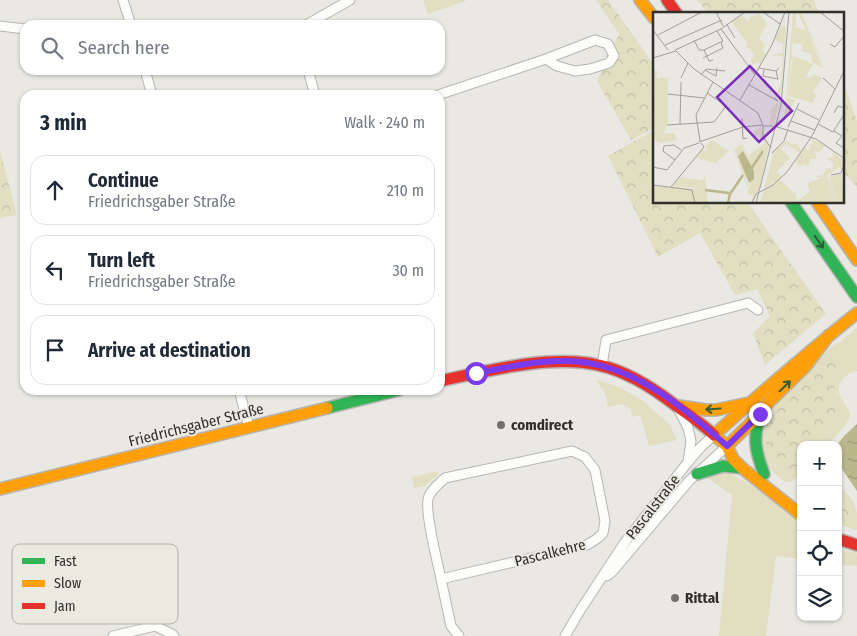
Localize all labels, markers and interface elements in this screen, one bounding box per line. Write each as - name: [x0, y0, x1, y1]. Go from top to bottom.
- inset map: [653, 12, 844, 204]
- search box: [20, 20, 445, 75]
- icon: search: [38, 34, 66, 62]
- text: Search here: [78, 36, 170, 59]
- text: 3 min: [40, 110, 87, 136]
- text: Walk · 240 m: [344, 113, 425, 132]
- text: Continue: [88, 169, 159, 192]
- icon: ahead: [41, 176, 69, 204]
- text: 210 m: [387, 181, 424, 200]
- text: Friedrichsgaber Straße: [88, 192, 236, 211]
- one-way arrow: [814, 235, 824, 249]
- text: Turn left: [88, 249, 155, 272]
- icon: left: [41, 256, 69, 284]
- text: 30 m: [392, 261, 424, 280]
- text: Friedrichsgaber Straße: [88, 272, 236, 291]
- icon: arrive: [41, 336, 69, 364]
- text: Arrive at destination: [88, 339, 251, 362]
- route start: [465, 362, 488, 385]
- one-way arrow: [779, 380, 791, 392]
- street label: Friedrichsgaber Straße: [127, 400, 265, 450]
- route end: [749, 403, 772, 426]
- one-way arrow: [705, 405, 721, 414]
- place label: comdirect: [511, 416, 574, 434]
- marker: comdirect: [495, 419, 507, 431]
- map controls: [797, 441, 842, 621]
- button: +: [797, 441, 842, 486]
- street label: Pascalstraße: [622, 471, 684, 543]
- button: −: [797, 486, 842, 531]
- button: locate: [797, 531, 842, 576]
- street label: Pascalkehre: [513, 535, 587, 571]
- legend: [12, 544, 178, 624]
- text: Fast: [54, 553, 77, 570]
- text: Slow: [54, 575, 81, 592]
- button: layers: [797, 576, 842, 621]
- place label: Rittal: [685, 589, 720, 607]
- marker: Rittal: [669, 592, 681, 604]
- text: Jam: [54, 598, 75, 615]

